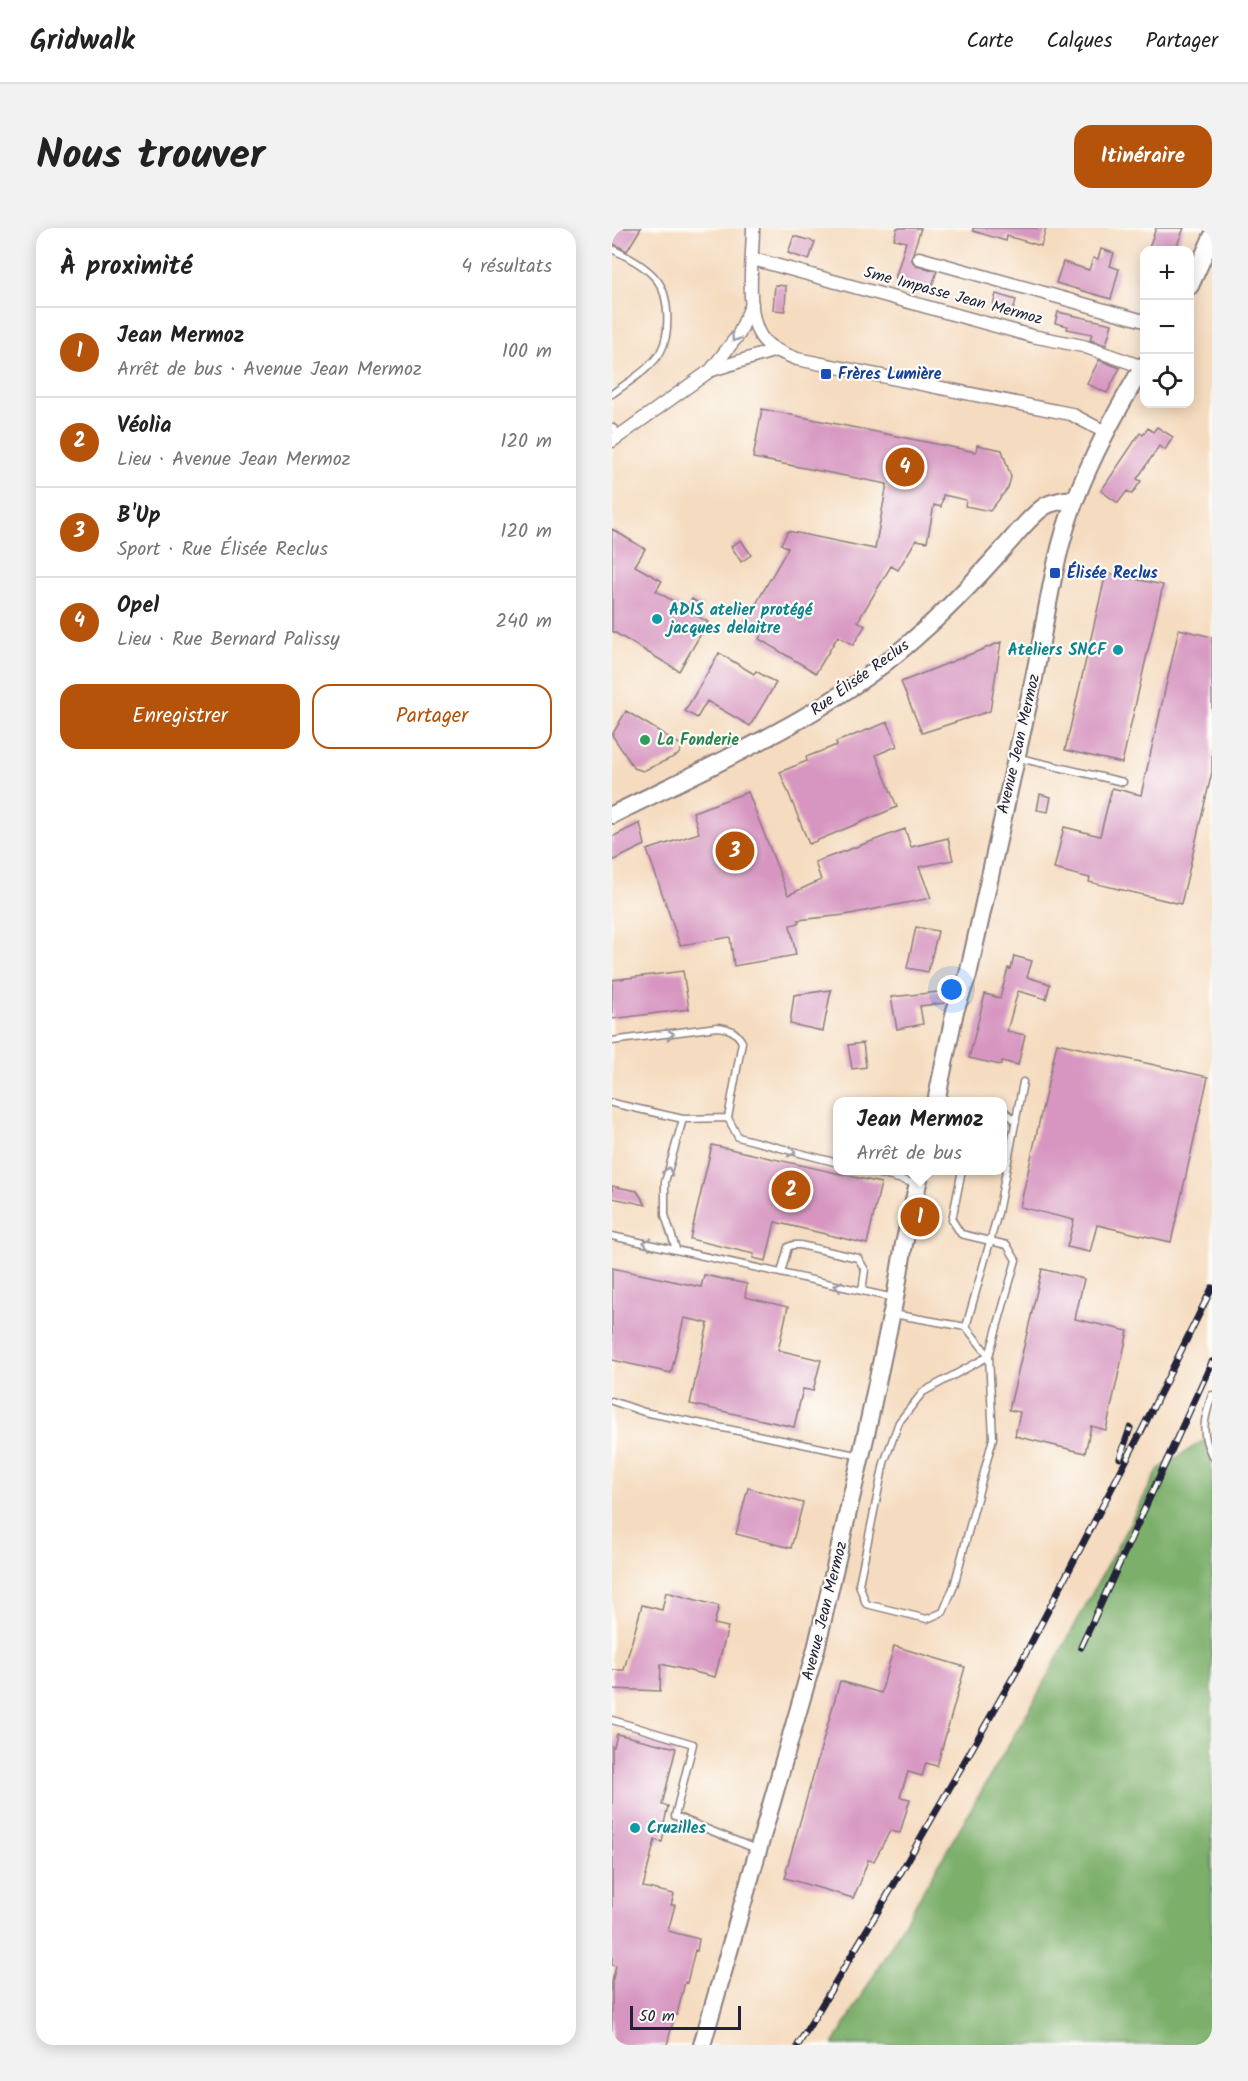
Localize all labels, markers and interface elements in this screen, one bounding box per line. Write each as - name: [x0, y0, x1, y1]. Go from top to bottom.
- text: Gridwalk: [30, 19, 135, 64]
- text: Carte: [966, 25, 1013, 58]
- text: Calques: [1046, 25, 1112, 58]
- text: Partager: [1145, 25, 1218, 58]
- text: Nous trouver: [36, 123, 265, 190]
- button: Itinéraire: [1074, 125, 1212, 188]
- text: À proximité: [60, 246, 192, 288]
- map controls: [1140, 246, 1194, 408]
- button: +: [1140, 246, 1194, 300]
- text: 4 résultats: [461, 251, 552, 283]
- street label: 5me Impasse Jean Mermoz: [861, 260, 1045, 332]
- button: −: [1140, 300, 1194, 354]
- text: Jean Mermoz: [117, 319, 244, 354]
- one-way arrow: [732, 332, 743, 343]
- text: 1: [76, 336, 83, 368]
- text: 100 m: [502, 336, 552, 368]
- text: Arrêt de bus · Avenue Jean Mermoz: [117, 354, 422, 386]
- button: locate: [1140, 354, 1194, 408]
- place label: Frères Lumière: [838, 362, 942, 387]
- marker: Frères Lumière: [819, 367, 833, 381]
- text: Véolia: [117, 409, 172, 444]
- text: 2: [74, 426, 85, 458]
- text: 120 m: [500, 426, 552, 458]
- text: Lieu · Avenue Jean Mermoz: [117, 444, 351, 476]
- pin: 4: [886, 444, 924, 490]
- text: B'Up: [117, 499, 161, 534]
- text: 3: [74, 516, 85, 548]
- text: 120 m: [500, 516, 552, 548]
- text: Sport · Rue Élisée Reclus: [117, 534, 328, 566]
- place label: Élisée Reclus: [1067, 561, 1158, 586]
- marker: Élisée Reclus: [1048, 566, 1062, 580]
- text: Opel: [117, 589, 159, 624]
- place label: ADIS atelier protégé jacques delaitre: [664, 598, 813, 641]
- text: 4: [74, 606, 85, 638]
- text: 240 m: [495, 606, 552, 638]
- marker: ADIS atelier protégé jacques delaitre: [650, 612, 664, 626]
- text: Lieu · Rue Bernard Palissy: [117, 624, 340, 656]
- street label: Rue Élisée Reclus: [805, 633, 915, 723]
- place label: Ateliers SNCF: [1008, 638, 1107, 663]
- marker: Ateliers SNCF: [1111, 643, 1125, 657]
- street label: Avenue Jean Mermoz: [991, 672, 1047, 816]
- button: Enregistrer: [60, 684, 300, 749]
- button: Partager: [312, 684, 552, 749]
- place label: La Fonderie: [657, 728, 739, 753]
- marker: La Fonderie: [638, 733, 652, 747]
- pin: 3: [716, 828, 754, 874]
- your location: [937, 975, 966, 1004]
- one-way arrow: [665, 1028, 675, 1041]
- popup: [833, 1097, 1007, 1175]
- text: Jean Mermoz: [856, 1103, 984, 1138]
- text: Arrêt de bus: [856, 1138, 962, 1170]
- one-way arrow: [787, 1144, 797, 1157]
- one-way arrow: [661, 1166, 673, 1177]
- pin: 2: [772, 1168, 810, 1212]
- pin: 1: [900, 1194, 940, 1240]
- one-way arrow: [643, 1237, 653, 1250]
- one-way arrow: [833, 1280, 843, 1293]
- street label: Avenue Jean Mermoz: [796, 1539, 854, 1683]
- place label: Cruzilles: [647, 1816, 707, 1841]
- marker: Cruzilles: [628, 1821, 642, 1835]
- scale bar: [630, 2003, 741, 2030]
- text: 50 m: [639, 2004, 675, 2029]

